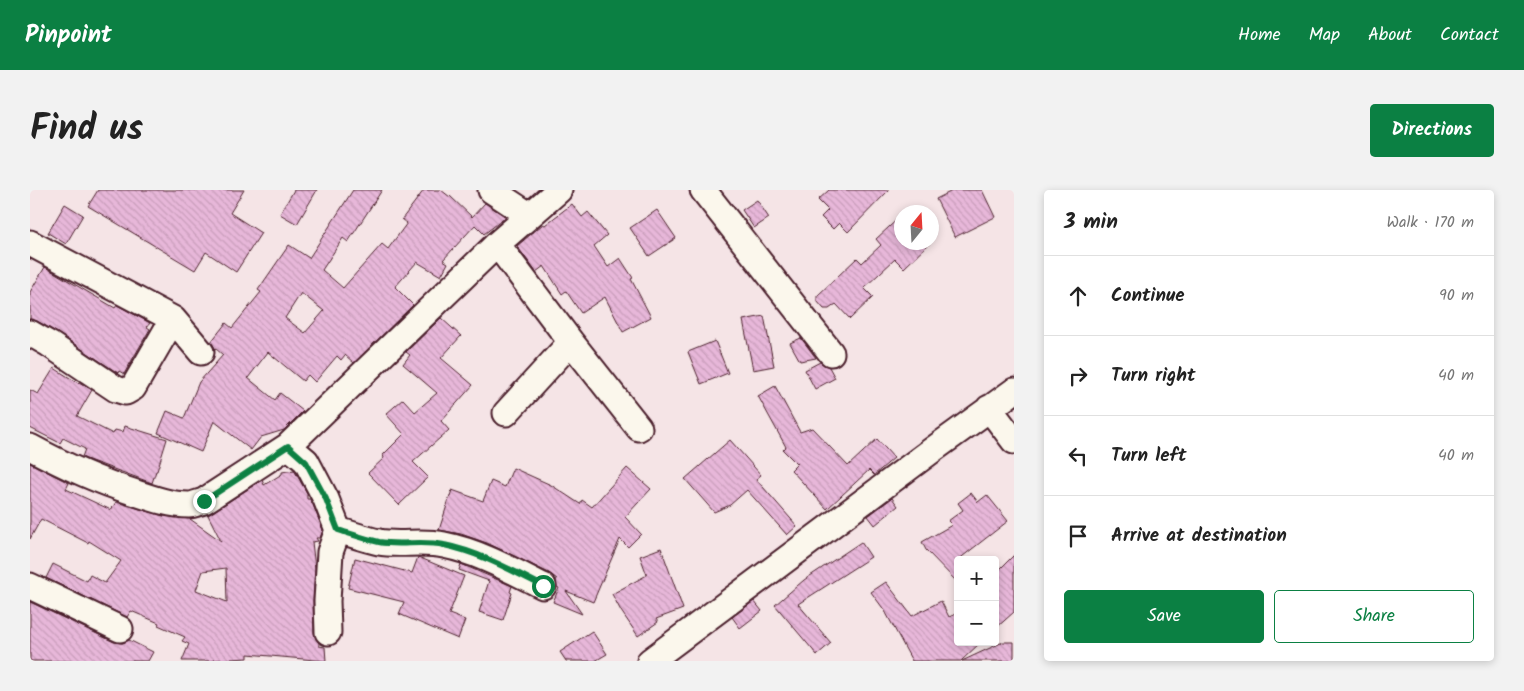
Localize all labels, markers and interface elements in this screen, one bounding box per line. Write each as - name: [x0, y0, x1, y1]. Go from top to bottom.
- text: Pinpoint: [25, 16, 112, 55]
- text: Home: [1238, 21, 1281, 50]
- text: Map: [1309, 21, 1340, 50]
- text: About: [1368, 21, 1412, 50]
- text: Contact: [1440, 21, 1499, 50]
- text: Find us: [30, 102, 143, 158]
- button: Directions: [1370, 104, 1494, 157]
- north arrow: [894, 205, 939, 250]
- text: 3 min: [1064, 206, 1118, 239]
- text: Walk · 170 m: [1386, 210, 1474, 235]
- text: Continue: [1111, 281, 1184, 311]
- icon: ahead: [1064, 282, 1092, 310]
- text: 90 m: [1439, 283, 1474, 308]
- text: Turn right: [1111, 361, 1196, 391]
- icon: right: [1064, 362, 1092, 390]
- text: 40 m: [1438, 363, 1474, 388]
- text: Turn left: [1111, 441, 1186, 471]
- icon: left: [1064, 442, 1092, 470]
- text: 40 m: [1438, 443, 1474, 468]
- route end: [193, 490, 216, 513]
- text: Arrive at destination: [1111, 521, 1287, 551]
- icon: arrive: [1064, 522, 1092, 550]
- map controls: [954, 556, 999, 646]
- button: +: [954, 556, 999, 601]
- route start: [532, 575, 555, 598]
- button: Save: [1064, 590, 1264, 643]
- button: Share: [1274, 590, 1474, 643]
- button: −: [954, 601, 999, 646]

